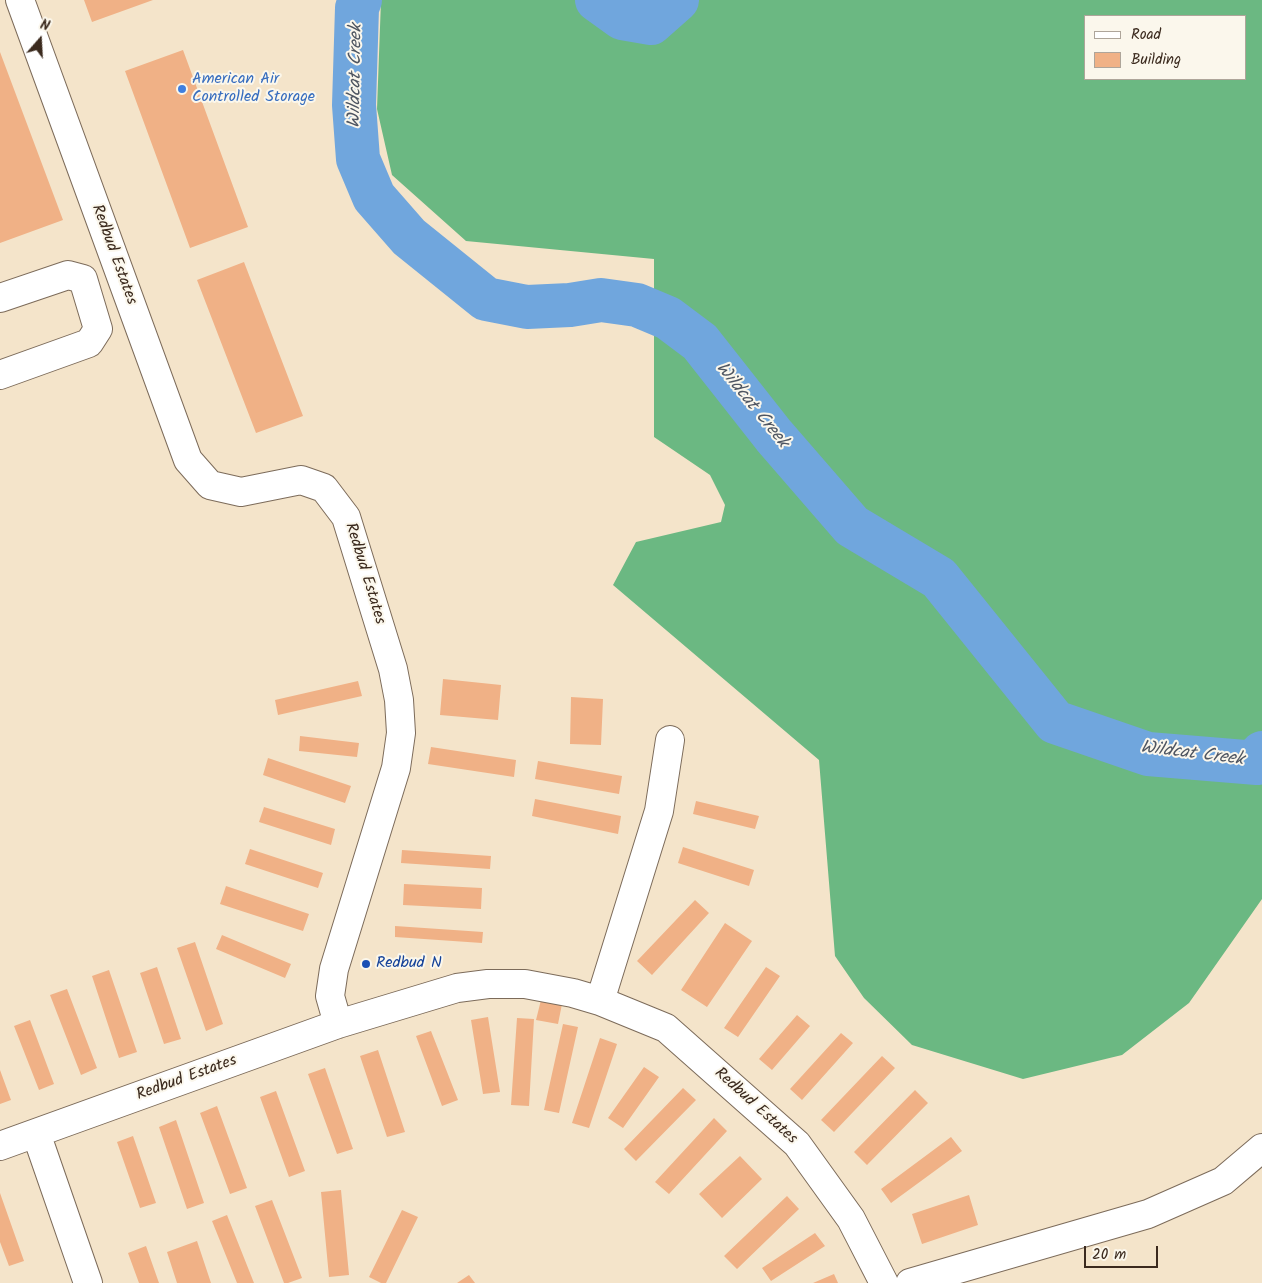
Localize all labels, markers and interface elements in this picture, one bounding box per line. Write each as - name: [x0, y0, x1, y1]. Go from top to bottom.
- text: N: [37, 14, 53, 38]
- north arrow: [15, 15, 65, 65]
- legend: [1084, 15, 1247, 80]
- text: Road: [1131, 23, 1161, 47]
- water label: Wildcat Creek: [345, 24, 369, 128]
- text: Building: [1131, 48, 1181, 72]
- place label: American Air Controlled Storage: [192, 70, 315, 108]
- marker: American Air Controlled Storage: [176, 83, 188, 95]
- street label: Redbud Estates: [86, 202, 140, 308]
- water label: Wildcat Creek: [710, 359, 792, 453]
- street label: Redbud Estates: [339, 521, 389, 627]
- water label: Wildcat Creek: [1139, 738, 1245, 772]
- place label: Redbud N: [376, 954, 442, 974]
- marker: Redbud N: [360, 958, 372, 970]
- street label: Redbud Estates: [134, 1052, 240, 1106]
- street label: Redbud Estates: [710, 1065, 800, 1149]
- scale bar: [1087, 1236, 1161, 1268]
- text: 20 m: [1092, 1243, 1126, 1267]

